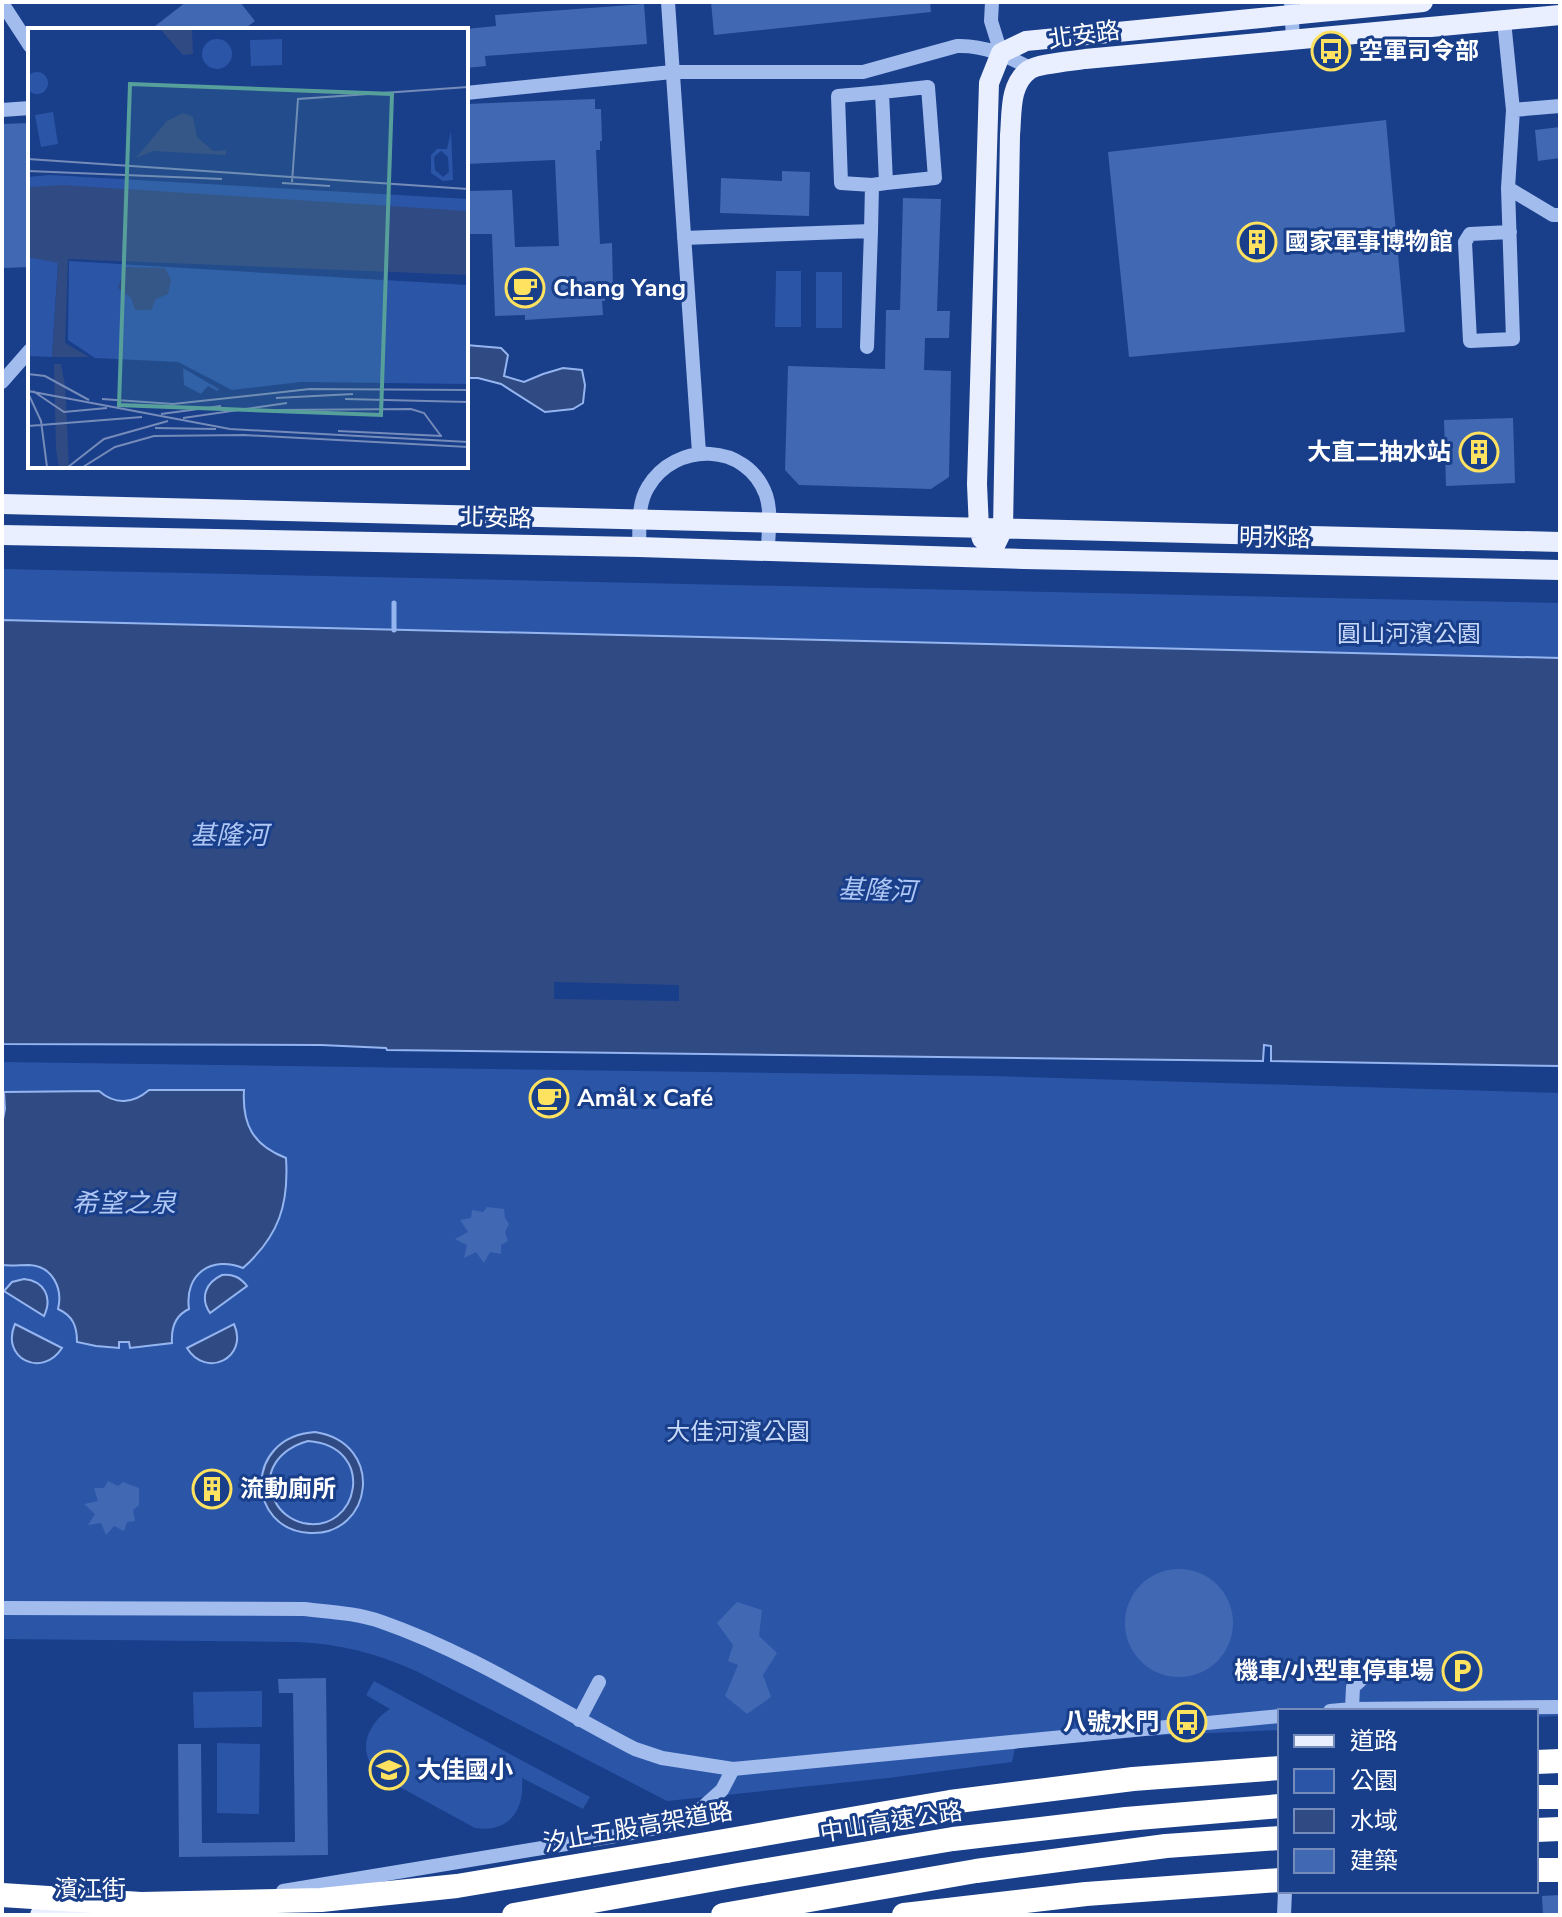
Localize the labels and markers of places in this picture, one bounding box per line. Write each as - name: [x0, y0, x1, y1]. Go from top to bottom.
- bus stop icon: 空軍司令部: [1310, 30, 1352, 72]
- place label: 空軍司令部: [1359, 35, 1479, 67]
- building icon: 國家軍事博物館: [1236, 221, 1278, 263]
- place label: 國家軍事博物館: [1285, 226, 1453, 258]
- cafe icon: Chang Yang: [504, 267, 546, 309]
- place label: Chang Yang: [553, 272, 686, 304]
- building icon: 大直二抽水站: [1458, 431, 1500, 473]
- place label: 大直二抽水站: [1307, 436, 1451, 468]
- cafe icon: Amål x Café: [528, 1077, 570, 1119]
- place label: Amål x Café: [577, 1082, 713, 1114]
- building icon: 流動廁所: [191, 1468, 233, 1510]
- place label: 流動廁所: [240, 1473, 336, 1505]
- parking icon: 機車/小型車停車場: [1441, 1650, 1483, 1692]
- place label: 機車/小型車停車場: [1234, 1655, 1434, 1687]
- bus stop icon: 八號水門: [1166, 1701, 1208, 1743]
- place label: 八號水門: [1063, 1706, 1159, 1738]
- school or university icon: 大佳國小: [368, 1749, 410, 1791]
- place label: 大佳國小: [417, 1754, 513, 1786]

